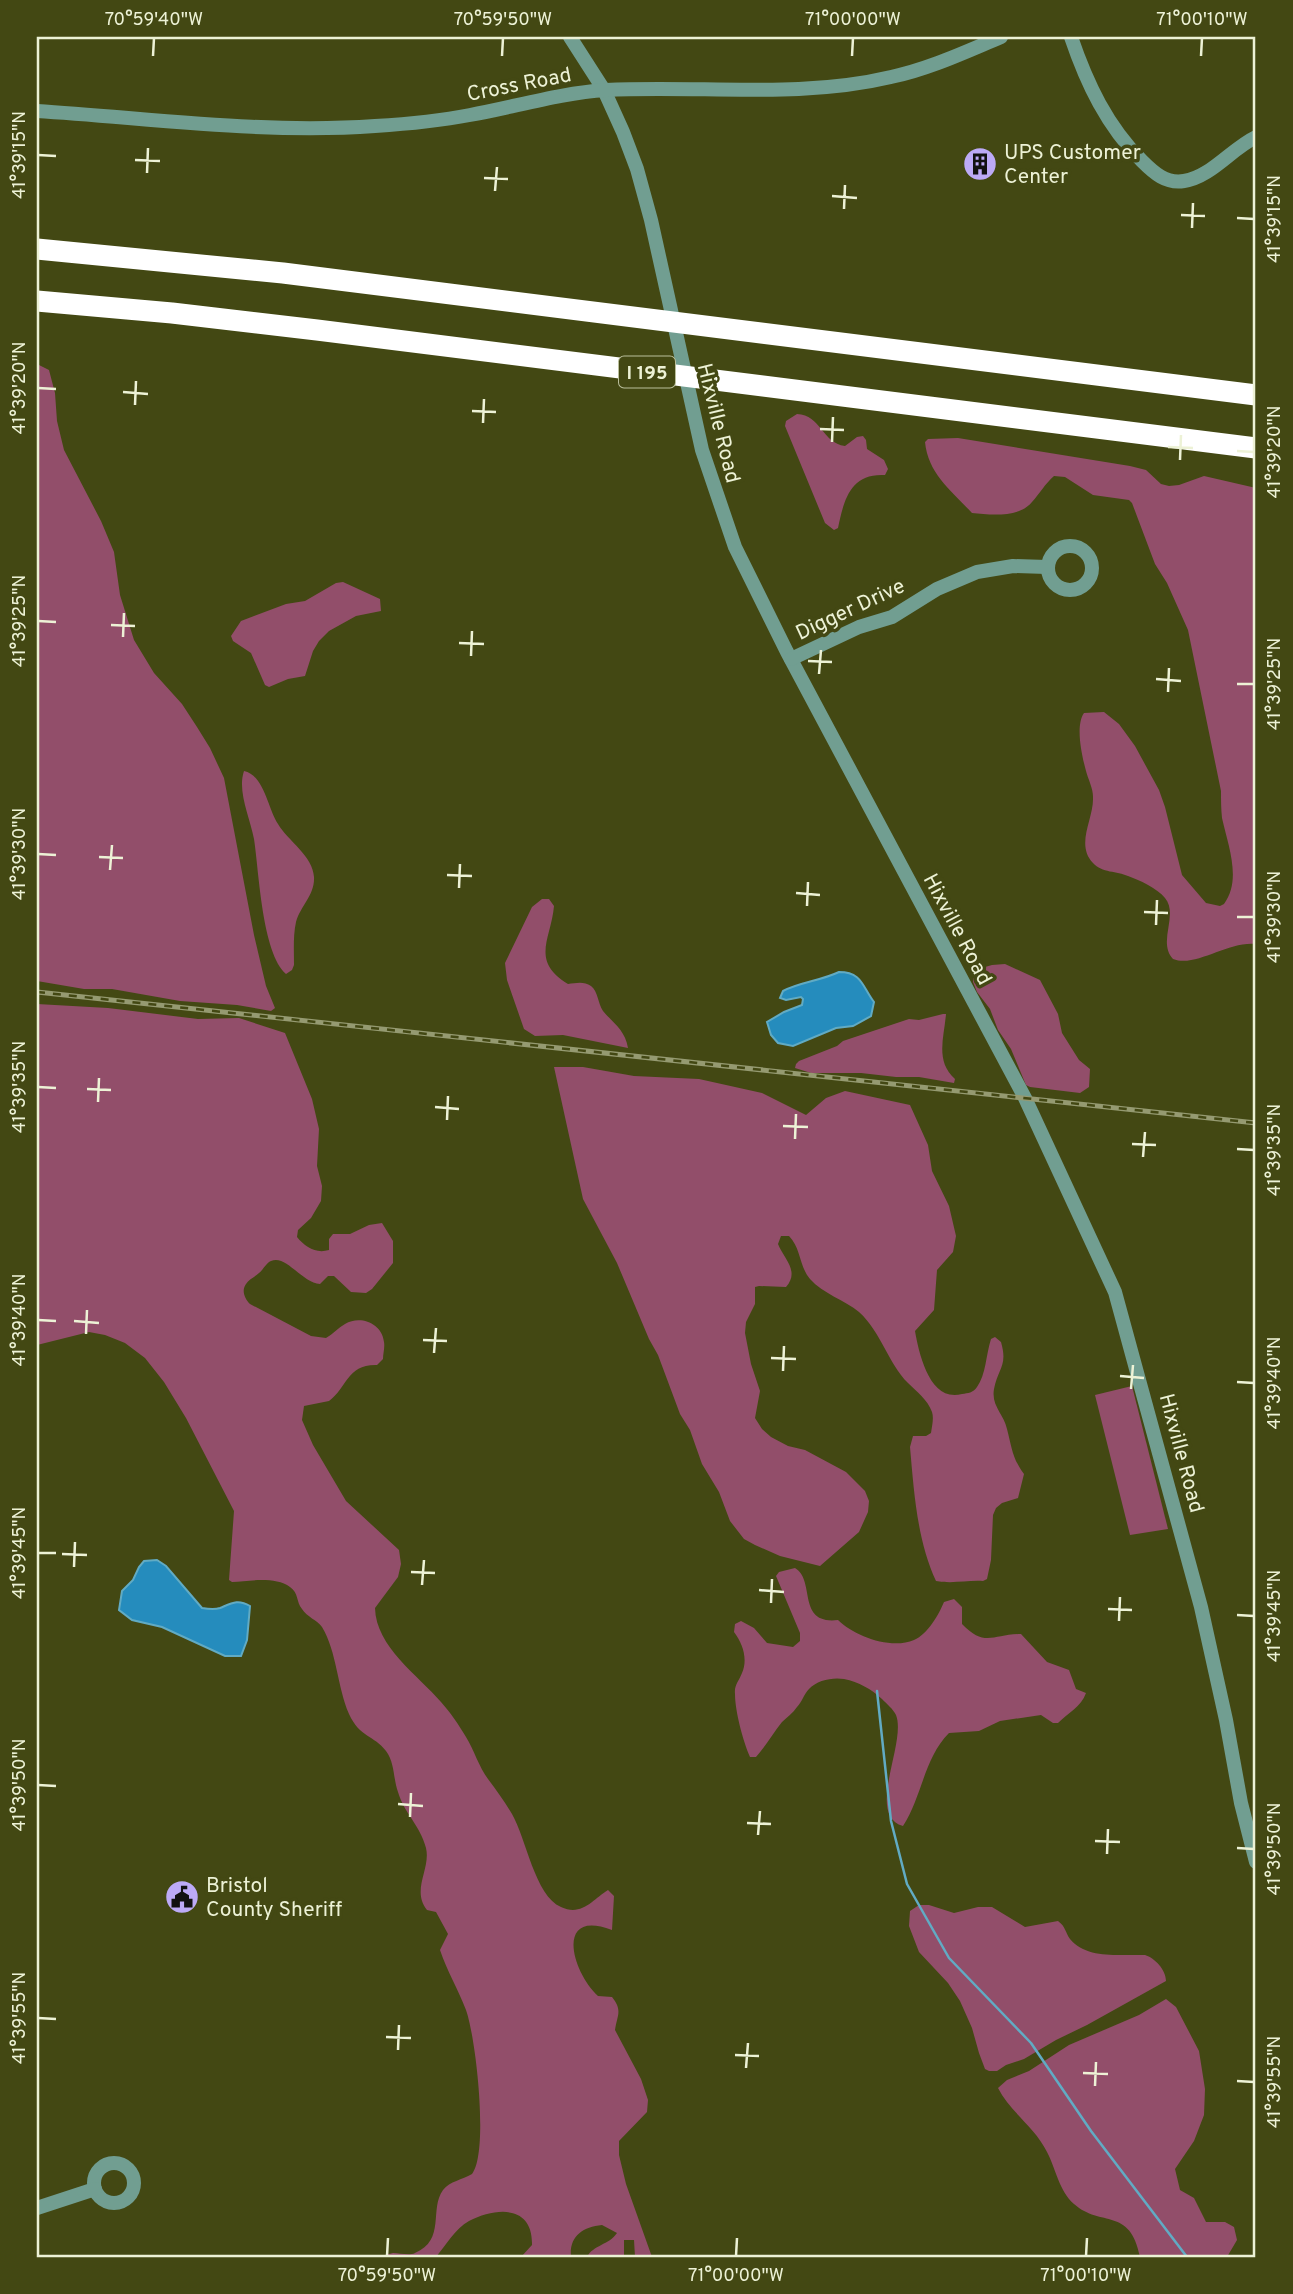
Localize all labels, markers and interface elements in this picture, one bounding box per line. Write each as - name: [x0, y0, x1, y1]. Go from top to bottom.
- text: 70°59'40"W: [105, 9, 203, 32]
- text: 70°59'50"W: [454, 9, 552, 32]
- text: 71°00'00"W: [805, 9, 901, 32]
- text: 71°00'10"W: [1156, 9, 1248, 32]
- street label: Cross Road: [465, 62, 574, 109]
- text: 41°39'15"N: [9, 111, 32, 199]
- place label: UPS Customer Center: [1004, 140, 1141, 191]
- building icon: UPS Customer Center: [961, 145, 999, 183]
- text: 41°39'15"N: [1264, 175, 1287, 263]
- text: 41°39'20"N: [9, 342, 32, 434]
- road number: I 195: [619, 356, 675, 388]
- street label: Hixville Road: [690, 361, 745, 486]
- text: 41°39'20"N: [1264, 406, 1287, 498]
- street label: Digger Drive: [792, 573, 910, 647]
- text: 41°39'25"N: [9, 575, 32, 667]
- text: 41°39'25"N: [1264, 638, 1287, 730]
- text: 41°39'30"N: [9, 808, 32, 900]
- street label: Hixville Road: [916, 869, 997, 990]
- text: 41°39'30"N: [1264, 871, 1287, 963]
- text: 41°39'35"N: [9, 1041, 32, 1133]
- text: 41°39'35"N: [1264, 1104, 1287, 1196]
- text: 41°39'40"N: [9, 1273, 32, 1367]
- text: 41°39'40"N: [1264, 1336, 1287, 1430]
- street label: Hixville Road: [1152, 1391, 1209, 1516]
- text: 41°39'45"N: [9, 1507, 32, 1599]
- text: 41°39'45"N: [1264, 1570, 1287, 1662]
- text: 41°39'50"N: [9, 1738, 32, 1832]
- text: 41°39'50"N: [1264, 1802, 1287, 1896]
- place label: Bristol County Sheriff: [206, 1873, 342, 1924]
- public building icon: Bristol County Sheriff: [163, 1878, 201, 1916]
- text: 41°39'55"N: [9, 1972, 32, 2064]
- text: 41°39'55"N: [1264, 2036, 1287, 2128]
- text: 70°59'50"W: [338, 2265, 436, 2288]
- text: 71°00'00"W: [688, 2265, 784, 2288]
- text: 71°00'10"W: [1040, 2265, 1132, 2288]

